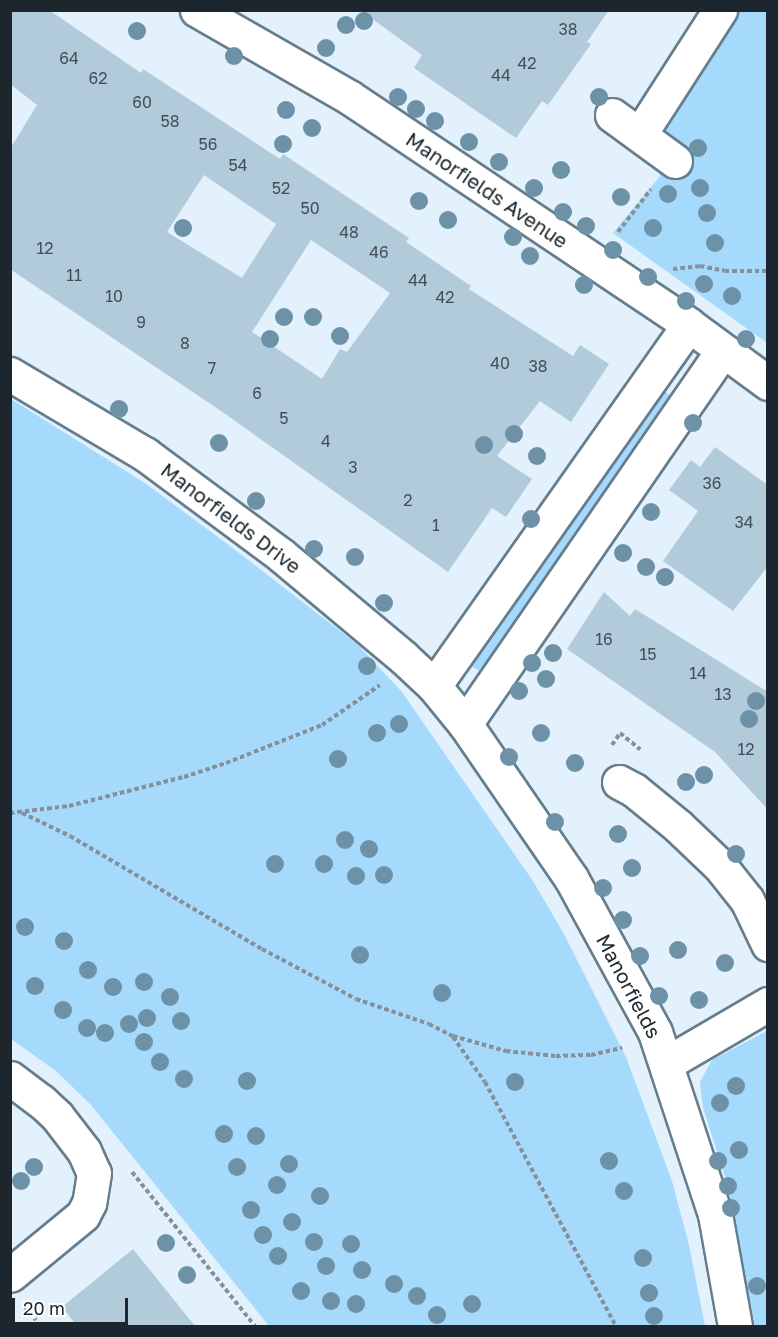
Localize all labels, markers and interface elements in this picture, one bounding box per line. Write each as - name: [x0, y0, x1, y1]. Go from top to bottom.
- house number: 38: [558, 19, 578, 39]
- house number: 64: [59, 48, 79, 68]
- house number: 42: [517, 53, 537, 73]
- house number: 44: [491, 65, 511, 85]
- house number: 62: [89, 68, 107, 88]
- house number: 60: [132, 92, 152, 112]
- house number: 58: [160, 111, 180, 131]
- street label: Manorfields Avenue: [402, 127, 572, 253]
- house number: 56: [199, 134, 217, 154]
- house number: 54: [228, 155, 248, 175]
- house number: 52: [272, 178, 290, 198]
- house number: 50: [300, 198, 320, 218]
- house number: 48: [339, 222, 359, 242]
- house number: 12: [36, 238, 54, 258]
- house number: 46: [369, 242, 389, 262]
- house number: 11: [66, 265, 82, 285]
- house number: 44: [408, 270, 428, 290]
- house number: 10: [105, 286, 123, 306]
- house number: 42: [435, 287, 455, 307]
- house number: 9: [136, 312, 146, 332]
- house number: 8: [180, 333, 190, 353]
- house number: 40: [490, 353, 510, 373]
- house number: 38: [528, 356, 548, 376]
- house number: 7: [208, 358, 216, 378]
- house number: 6: [252, 383, 262, 403]
- house number: 5: [279, 408, 289, 428]
- house number: 4: [321, 431, 331, 451]
- house number: 3: [348, 457, 358, 477]
- street label: Manorfields Drive: [156, 458, 306, 578]
- house number: 36: [702, 473, 722, 493]
- house number: 2: [403, 490, 413, 510]
- house number: 34: [734, 512, 754, 532]
- house number: 1: [432, 515, 440, 535]
- house number: 16: [595, 629, 613, 649]
- house number: 15: [639, 644, 657, 664]
- house number: 14: [689, 663, 707, 683]
- house number: 13: [714, 684, 732, 704]
- house number: 12: [737, 739, 755, 759]
- street label: Manorfields: [592, 930, 666, 1042]
- scale bar: [15, 1286, 130, 1324]
- text: 20 m: [23, 1297, 65, 1319]

